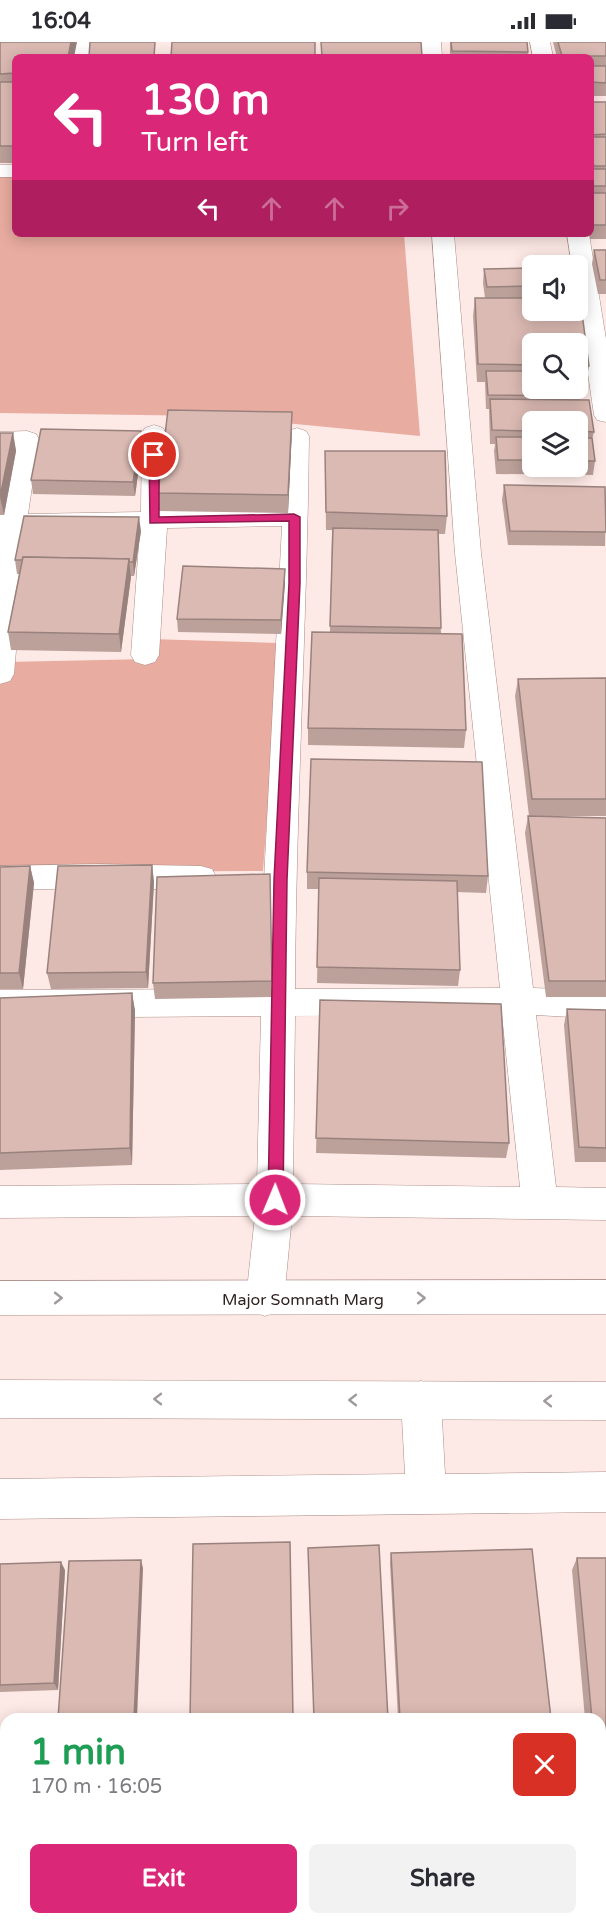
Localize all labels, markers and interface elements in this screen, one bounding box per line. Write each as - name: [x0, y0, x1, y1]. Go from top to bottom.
- text: 16:04: [30, 8, 91, 34]
- text: 130 m: [141, 75, 270, 126]
- icon: left: [42, 78, 120, 156]
- text: Turn left: [141, 126, 248, 159]
- icon: left: [192, 192, 225, 225]
- icon: ahead: [255, 192, 288, 225]
- icon: ahead: [318, 192, 351, 225]
- icon: right: [381, 192, 414, 225]
- map controls: [522, 255, 588, 477]
- button: sound: [522, 255, 588, 321]
- button: search: [522, 333, 588, 399]
- button: layers: [522, 411, 588, 477]
- pin: [128, 429, 179, 480]
- icon: arrive: [137, 438, 170, 471]
- position arrow: [243, 1168, 307, 1232]
- street label: Major Somnath Marg: [222, 1290, 384, 1310]
- one-way arrow: [54, 1292, 63, 1304]
- one-way arrow: [417, 1292, 426, 1304]
- one-way arrow: [153, 1393, 162, 1405]
- one-way arrow: [348, 1394, 357, 1406]
- one-way arrow: [543, 1395, 552, 1407]
- text: 1 min: [30, 1731, 126, 1774]
- button: close: [513, 1733, 576, 1796]
- text: 170 m · 16:05: [30, 1775, 162, 1799]
- button: Exit: [30, 1844, 297, 1913]
- button: Share: [309, 1844, 576, 1913]

